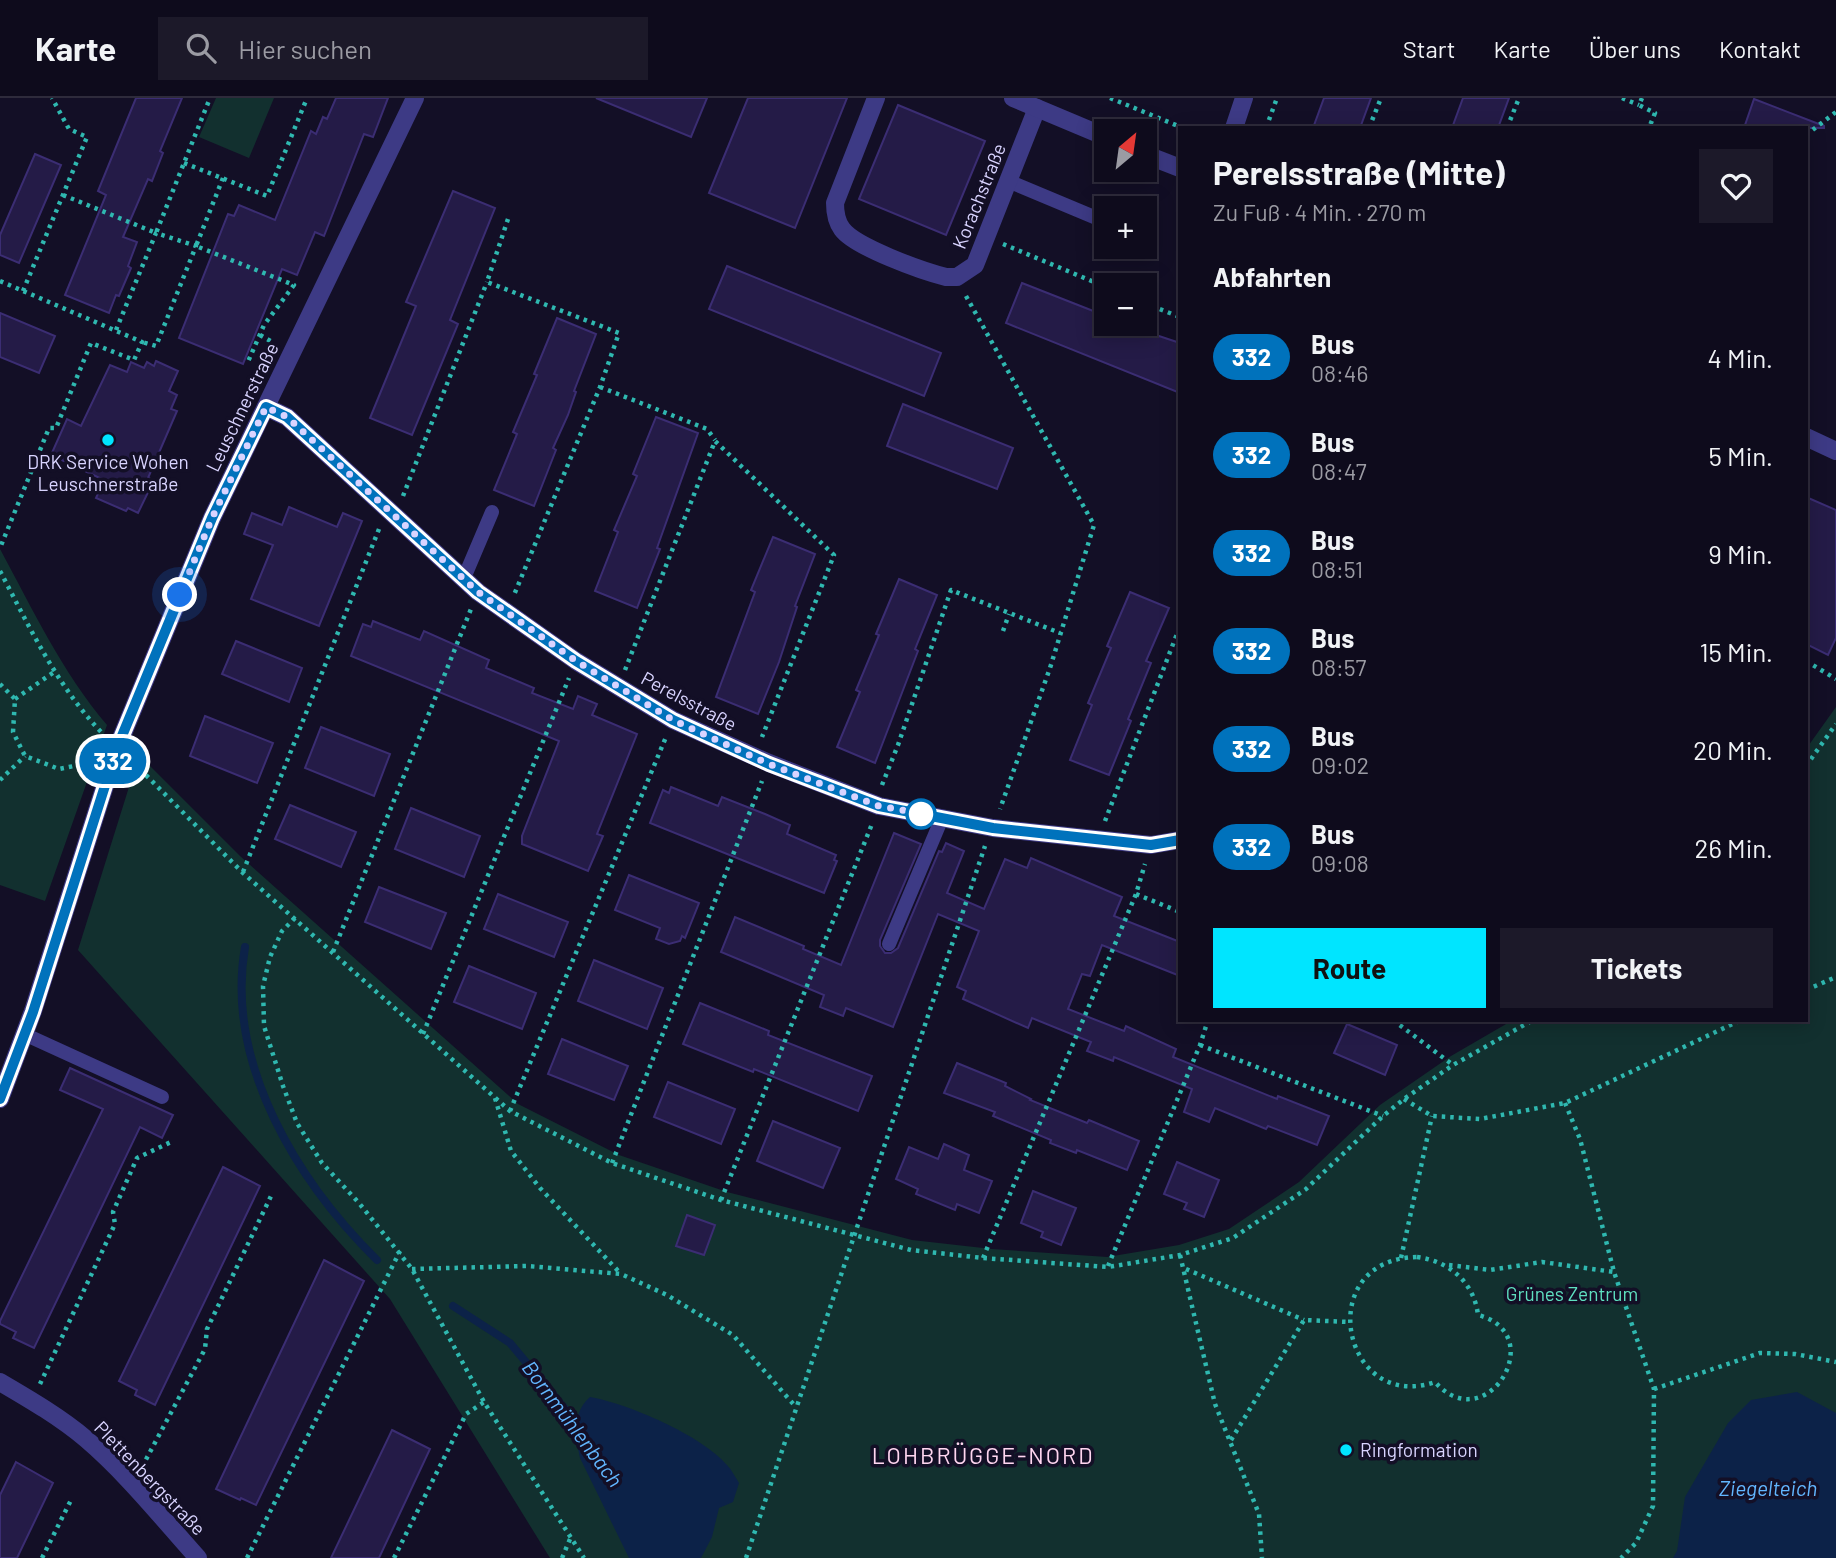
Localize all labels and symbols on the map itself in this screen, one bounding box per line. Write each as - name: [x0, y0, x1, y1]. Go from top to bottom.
- north arrow: [1094, 119, 1157, 182]
- street label: Korachstraße: [947, 140, 1010, 252]
- street label: Leuschnerstraße: [200, 338, 283, 475]
- marker: DRK Service Wohen Leuschnerstraße: [100, 432, 116, 448]
- place label: DRK Service Wohen Leuschnerstraße: [27, 450, 189, 495]
- your location: [162, 577, 197, 612]
- street label: Perelsstraße: [638, 666, 741, 735]
- line badge: 332: [73, 738, 153, 784]
- unlabelled marker: [906, 799, 936, 829]
- park label: Grünes Zentrum: [1506, 1282, 1638, 1305]
- water label: Bornmühlenbach: [518, 1355, 629, 1491]
- street label: Plettenbergstraße: [90, 1416, 211, 1540]
- place label: Ringformation: [1360, 1438, 1478, 1461]
- district label: LOHBRÜGGE-NORD: [872, 1441, 1094, 1469]
- marker: Ringformation: [1338, 1442, 1354, 1458]
- water label: Ziegelteich: [1719, 1475, 1817, 1500]

